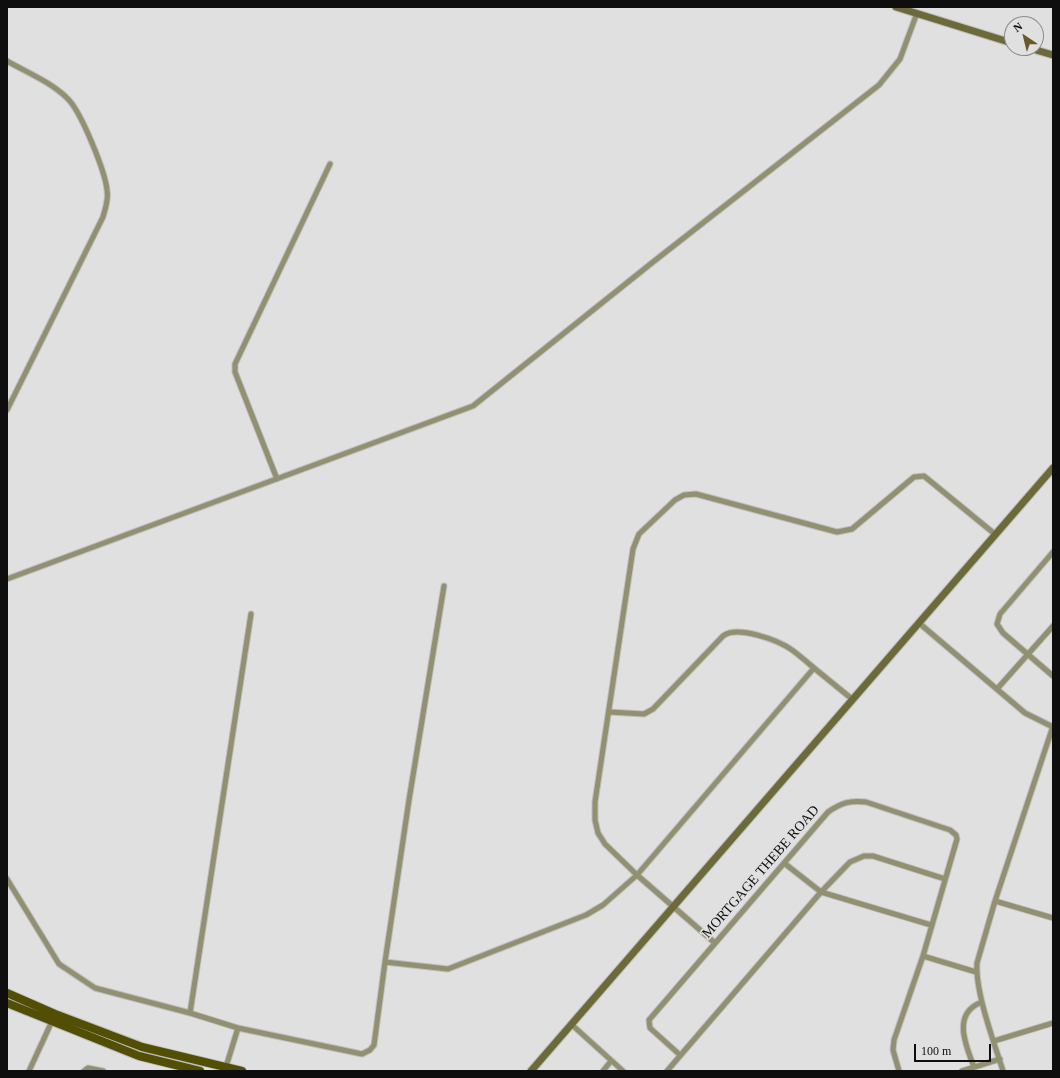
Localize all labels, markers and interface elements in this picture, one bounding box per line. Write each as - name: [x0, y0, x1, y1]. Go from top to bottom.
- north arrow: [1004, 16, 1044, 56]
- text: N: [1011, 20, 1024, 34]
- street label: MORTGAGE THEBE ROAD: [699, 802, 823, 942]
- scale bar: [916, 1036, 993, 1062]
- text: 100 m: [921, 1044, 951, 1058]

